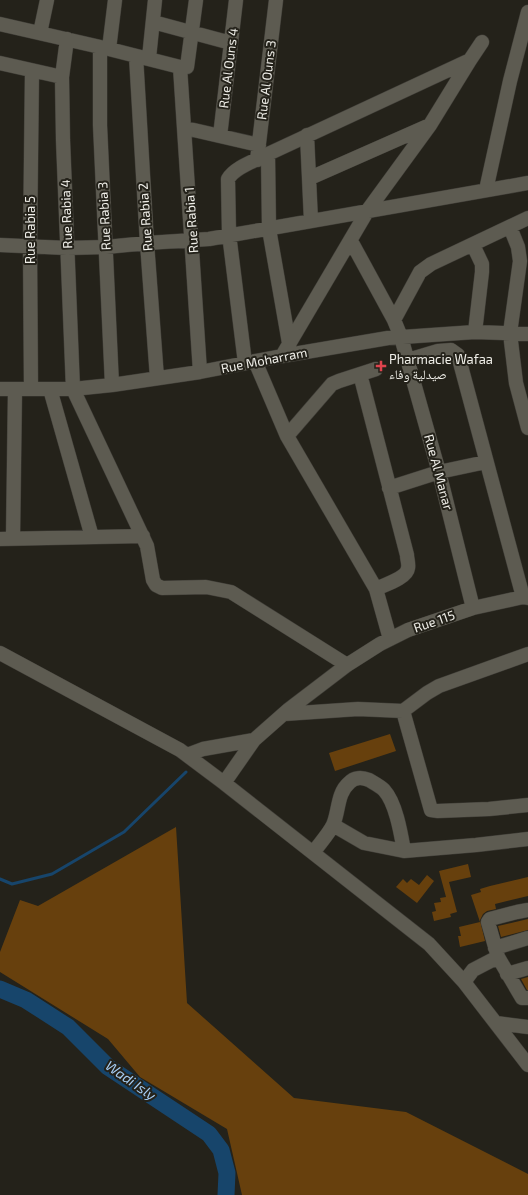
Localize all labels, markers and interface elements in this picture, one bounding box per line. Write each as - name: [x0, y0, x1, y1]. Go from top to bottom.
- street label: Rue Al Ouns 4: [215, 27, 241, 109]
- street label: Rue Al Ouns 3: [253, 39, 279, 121]
- street label: Rue Rabia 4: [57, 179, 75, 249]
- street label: Rue Rabia 3: [94, 181, 114, 251]
- street label: Rue Rabia 2: [135, 182, 155, 252]
- street label: Rue Rabia 1: [181, 186, 201, 254]
- street label: Rue Rabia 5: [22, 196, 38, 264]
- street label: Rue Moharram: [219, 344, 309, 376]
- place label: Pharmacie Wafaa صيدلية وفاء: [389, 351, 493, 383]
- marker: Pharmacie Wafaa صيدلية وفاء: [376, 361, 386, 371]
- street label: Rue Al Manar: [421, 432, 457, 512]
- street label: Rue 115: [411, 606, 457, 636]
- water label: Wadi Isly: [103, 1056, 160, 1104]

